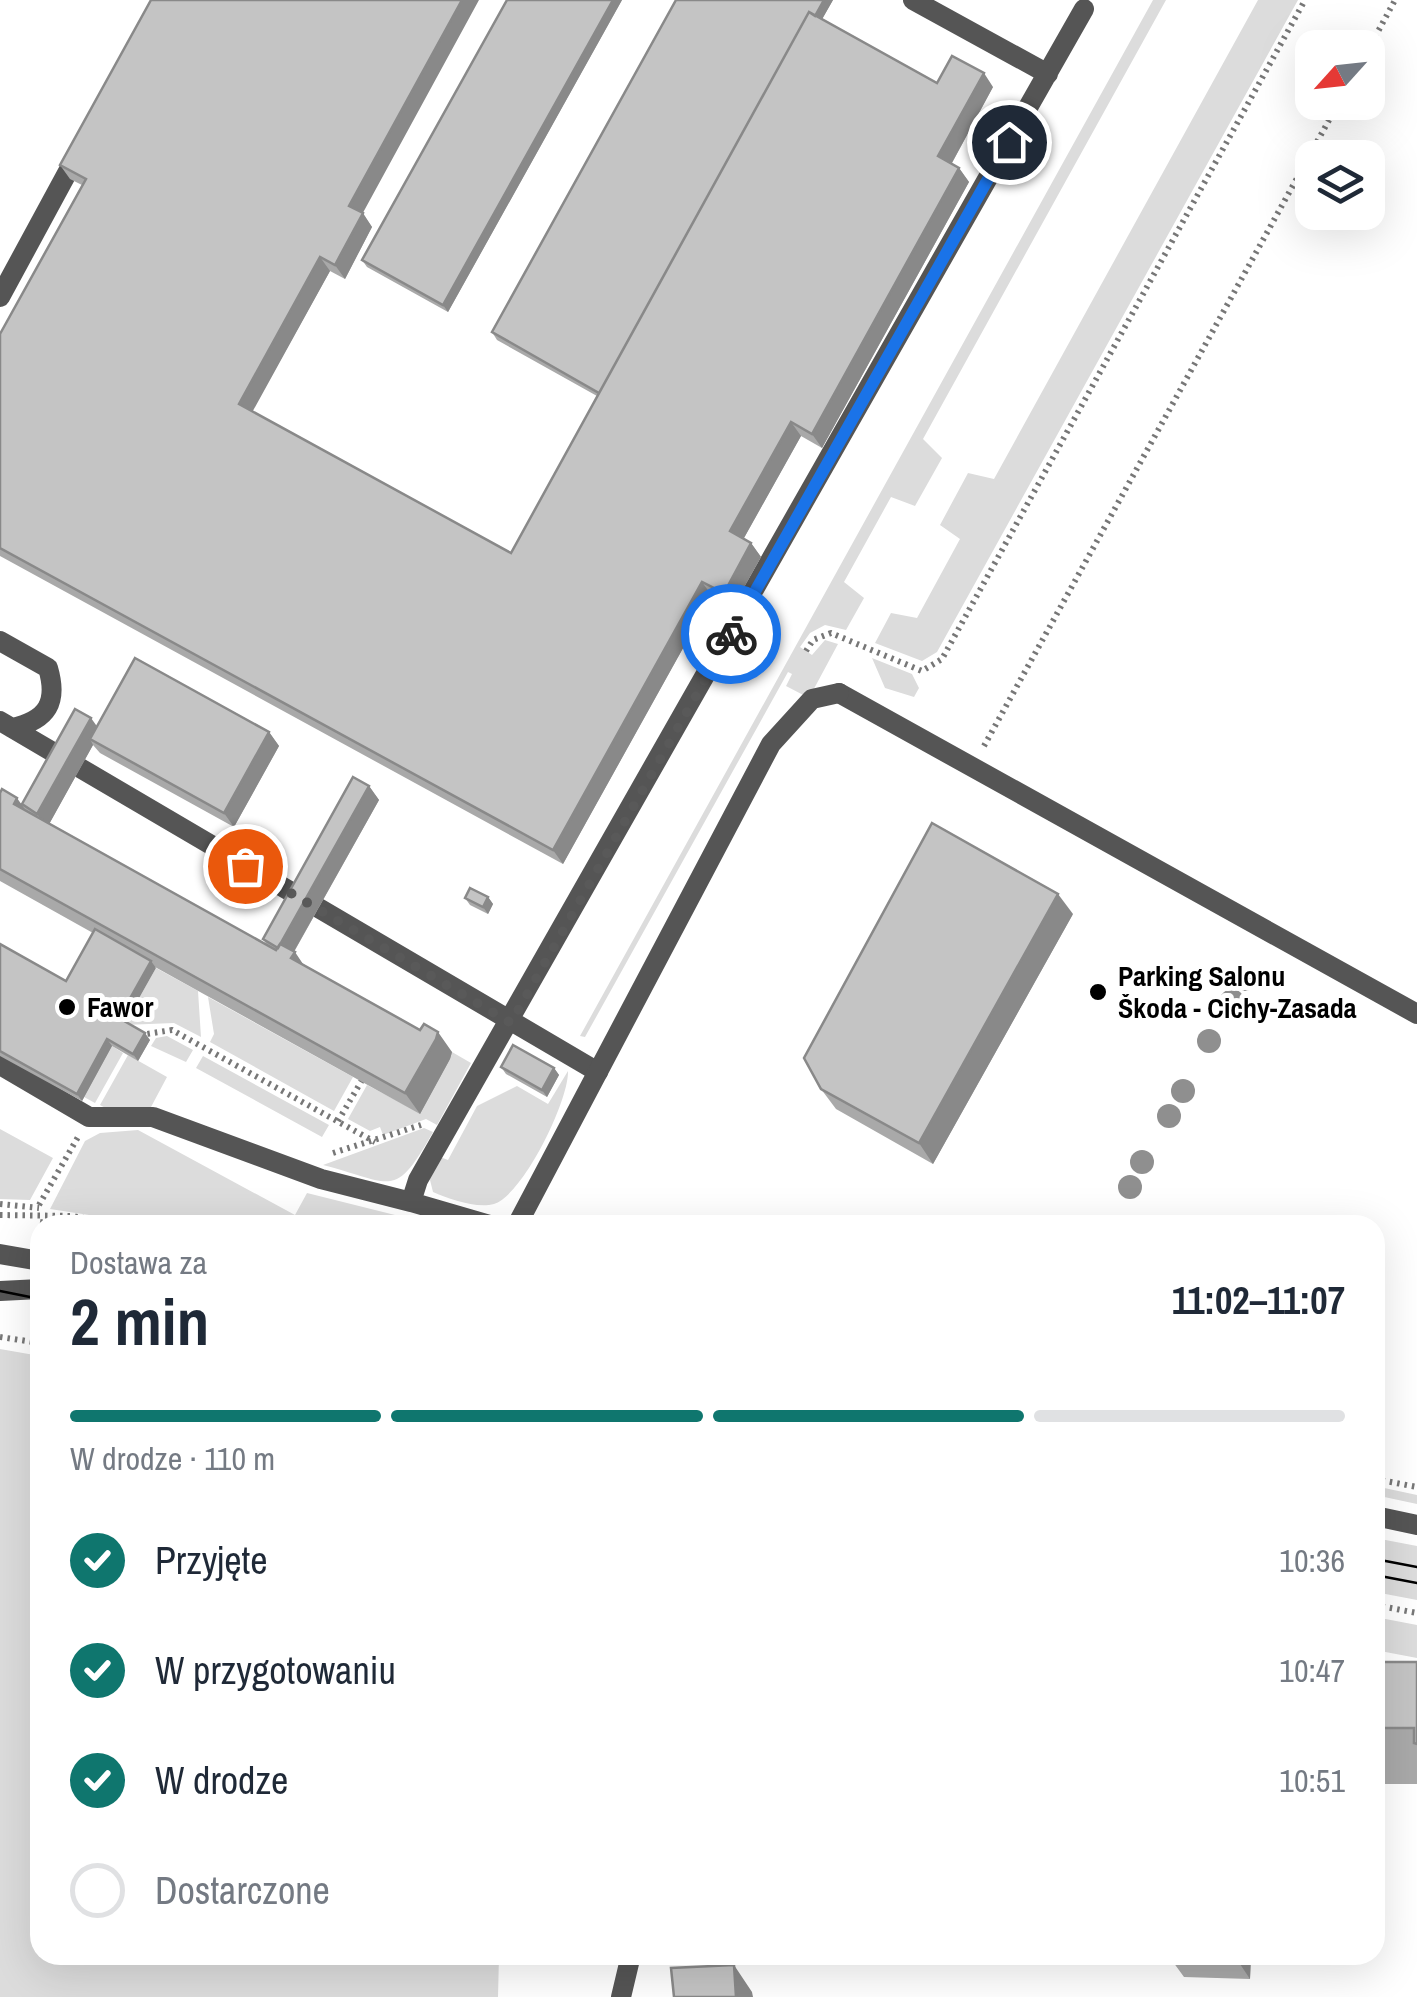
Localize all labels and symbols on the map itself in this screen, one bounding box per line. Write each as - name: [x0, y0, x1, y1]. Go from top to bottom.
- north arrow: [1295, 30, 1385, 120]
- pin: [967, 100, 1052, 185]
- courier: [681, 584, 781, 684]
- pin: [203, 824, 288, 909]
- place label: Parking Salonu Škoda - Cichy-Zasada: [1118, 957, 1357, 1027]
- marker: Parking Salonu Škoda - Cichy-Zasada: [1087, 981, 1109, 1003]
- place label: Fawor: [87, 988, 154, 1026]
- marker: Fawor: [56, 996, 78, 1018]

